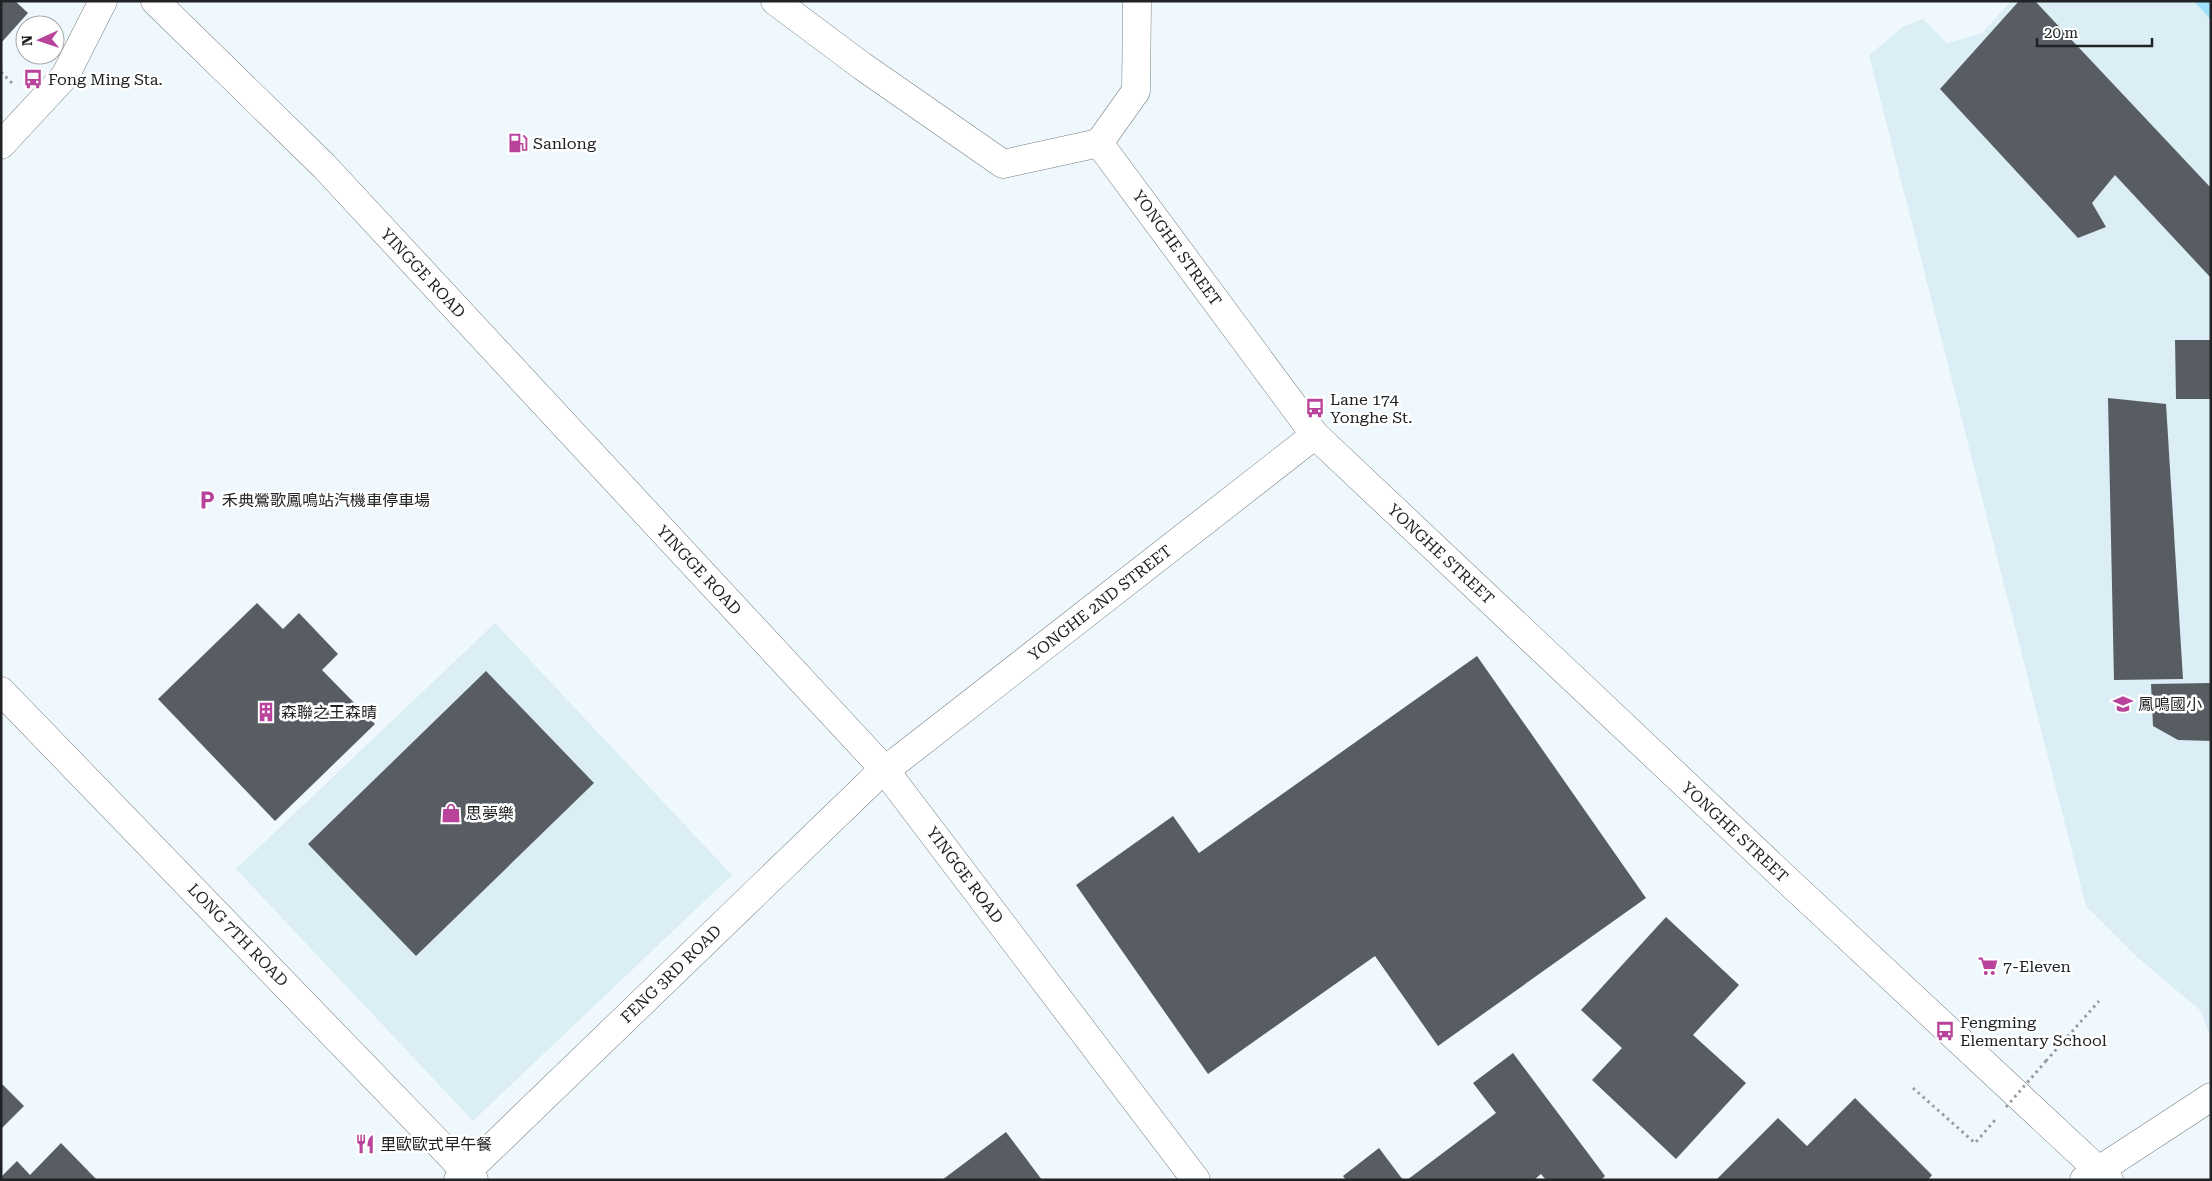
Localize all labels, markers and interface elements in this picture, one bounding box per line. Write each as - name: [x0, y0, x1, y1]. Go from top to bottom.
- north arrow: [15, 15, 65, 65]
- scale bar: [2037, 15, 2152, 47]
- text: 20 m: [2044, 24, 2079, 42]
- text: N: [19, 35, 35, 46]
- bus stop icon: Fong Ming Sta.: [22, 68, 44, 90]
- place label: Fong Ming Sta.: [48, 70, 163, 89]
- fuel station icon: Sanlong: [507, 132, 529, 154]
- place label: Sanlong: [533, 134, 597, 153]
- street label: YONGHE STREET: [1129, 186, 1226, 310]
- street label: YINGGE ROAD: [377, 224, 469, 322]
- place label: Lane 174 Yonghe St.: [1330, 390, 1412, 427]
- bus stop icon: Lane 174 Yonghe St.: [1304, 397, 1326, 419]
- parking icon: 禾典鶯歌鳳鳴站汽機車停車場: [196, 489, 218, 511]
- place label: 禾典鶯歌鳳鳴站汽機車停車場: [222, 491, 430, 510]
- street label: YONGHE STREET: [1384, 500, 1498, 608]
- street label: YINGGE ROAD: [653, 521, 745, 619]
- street label: YONGHE 2ND STREET: [1025, 541, 1176, 665]
- school or university icon: 鳳鳴國小: [2112, 693, 2134, 715]
- place label: 鳳鳴國小: [2138, 695, 2202, 714]
- building icon: 森聯之王森晴: [255, 701, 277, 723]
- place label: 森聯之王森晴: [281, 703, 377, 722]
- street label: YONGHE STREET: [1678, 778, 1792, 886]
- shop icon: 思夢樂: [440, 802, 462, 824]
- place label: 思夢樂: [466, 804, 514, 823]
- street label: YINGGE ROAD: [923, 823, 1007, 927]
- street label: LONG 7TH ROAD: [184, 880, 292, 990]
- street label: FENG 3RD ROAD: [617, 921, 725, 1027]
- supermarket icon: 7-Eleven: [1977, 955, 1999, 977]
- place label: 7-Eleven: [2003, 957, 2071, 976]
- place label: Fengming Elementary School: [1960, 1013, 2107, 1050]
- bus stop icon: Fengming Elementary School: [1934, 1020, 1956, 1042]
- restaurant icon: 里歐歐式早午餐: [354, 1133, 376, 1155]
- place label: 里歐歐式早午餐: [380, 1135, 492, 1154]

